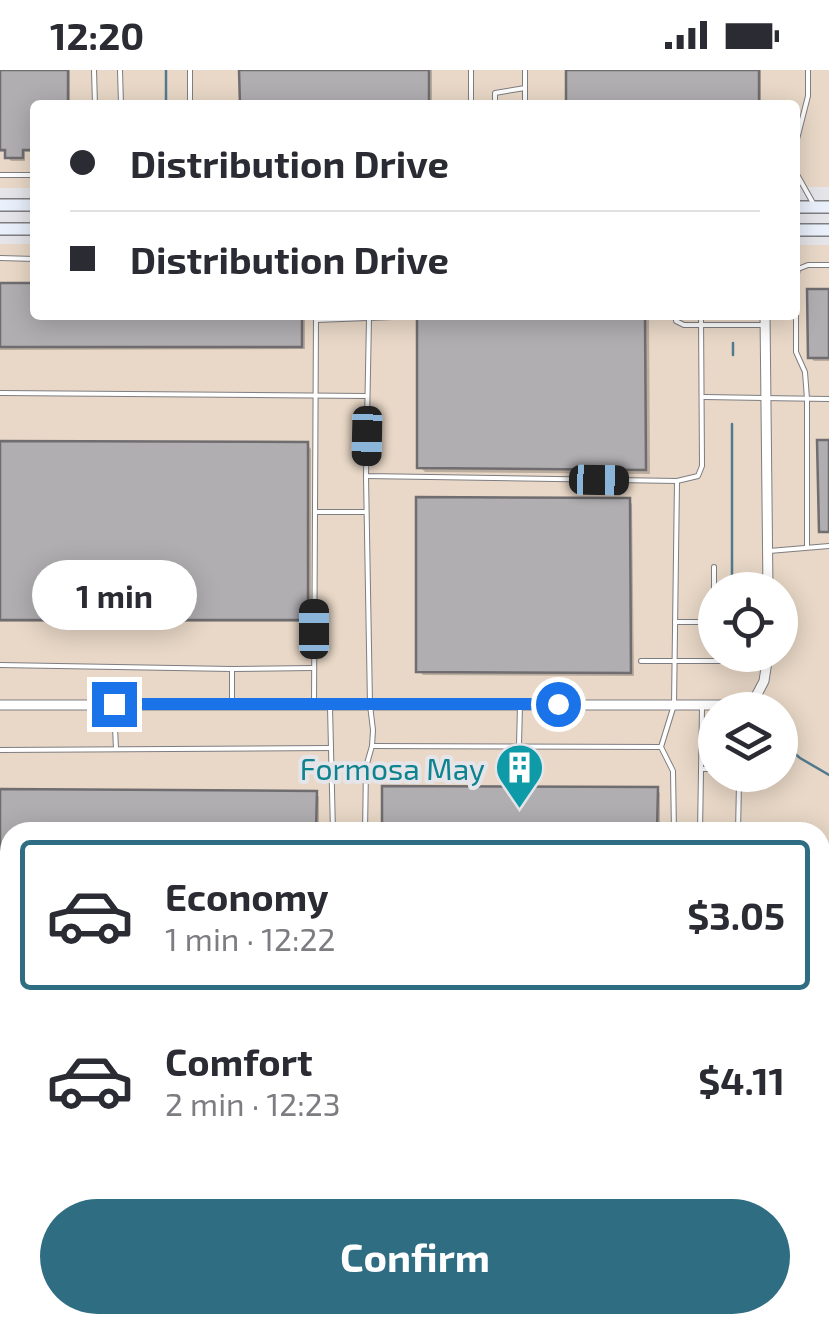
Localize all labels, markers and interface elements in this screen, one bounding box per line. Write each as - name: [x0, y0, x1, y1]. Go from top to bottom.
- text: 12:20: [50, 12, 144, 58]
- text: Distribution Drive: [130, 140, 449, 186]
- text: Distribution Drive: [130, 236, 449, 282]
- car: [351, 406, 383, 466]
- car: [569, 464, 629, 496]
- callout: 1 min: [32, 559, 196, 629]
- map controls: [698, 572, 798, 792]
- button: locate: [698, 572, 798, 672]
- text: 1 min: [76, 576, 153, 614]
- car: [299, 599, 329, 659]
- route end: [92, 682, 137, 727]
- route start: [536, 682, 581, 727]
- button: layers: [698, 692, 798, 792]
- building icon: Formosa May: [494, 742, 546, 810]
- place label: Formosa May: [300, 750, 485, 786]
- icon: car: [45, 870, 135, 960]
- text: Economy: [165, 873, 329, 919]
- text: $3.05: [687, 892, 785, 938]
- text: 1 min · 12:22: [165, 919, 336, 957]
- icon: car: [45, 1035, 135, 1125]
- text: Comfort: [165, 1038, 313, 1084]
- text: $4.11: [698, 1057, 785, 1103]
- text: 2 min · 12:23: [165, 1084, 341, 1122]
- button: Confirm: [40, 1199, 790, 1314]

